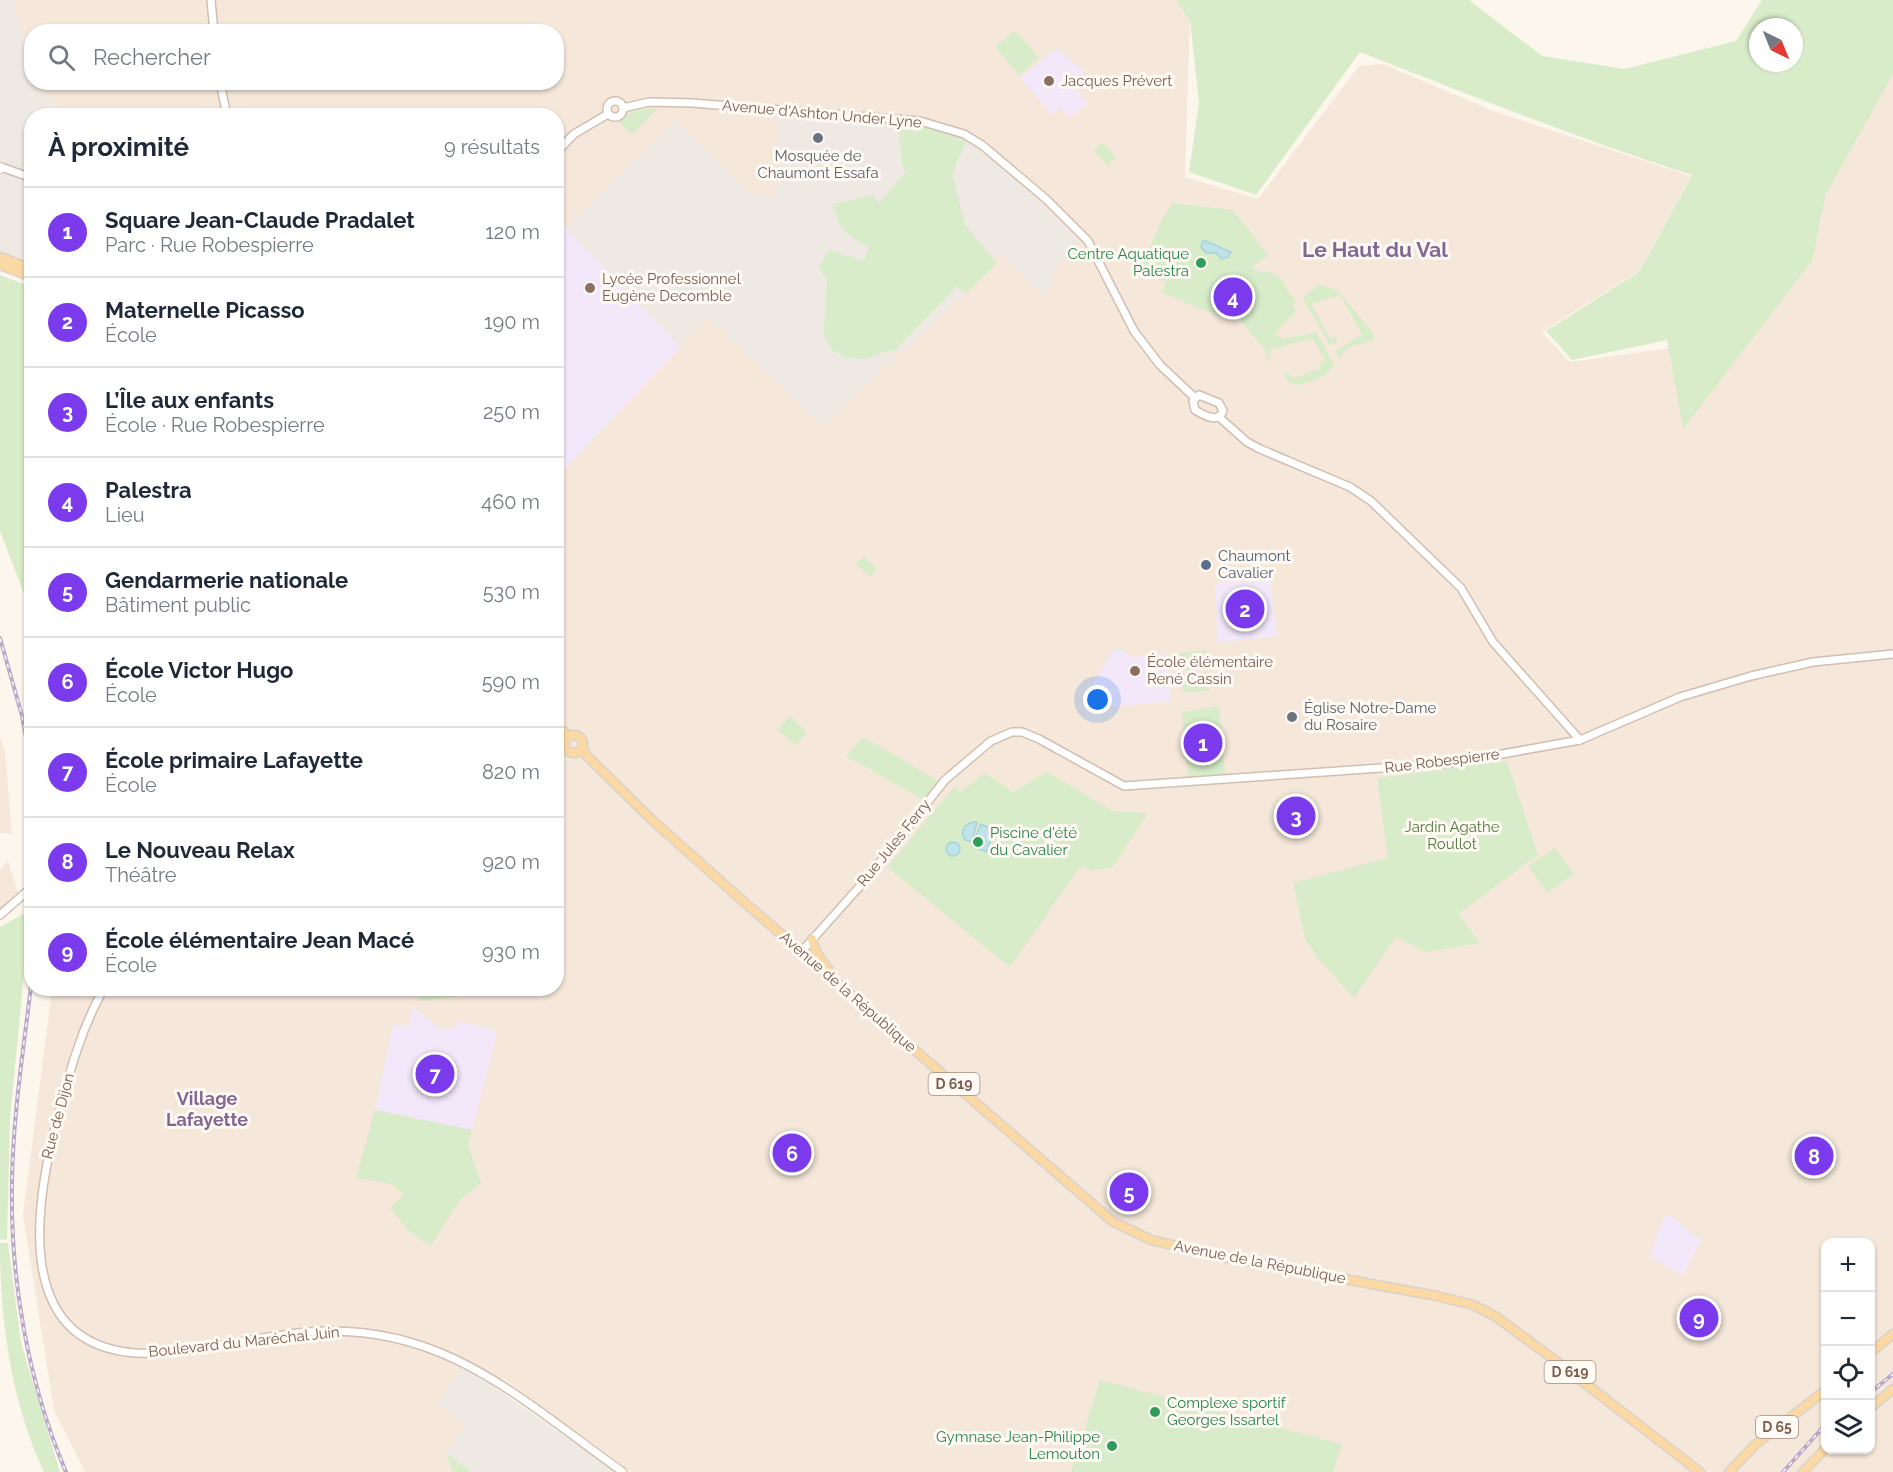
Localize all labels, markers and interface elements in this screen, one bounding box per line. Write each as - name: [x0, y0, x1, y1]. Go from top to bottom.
- north arrow: [1749, 18, 1803, 72]
- search box: [24, 24, 564, 90]
- icon: search: [45, 41, 78, 74]
- text: Rechercher: [93, 44, 211, 70]
- place label: Jacques Prévert: [1061, 72, 1172, 90]
- marker: Jacques Prévert: [1042, 74, 1056, 88]
- street label: Avenue d'Ashton Under Lyne: [722, 96, 923, 132]
- marker: Mosquée de Chaumont Essafa: [811, 131, 825, 145]
- text: À proximité: [48, 132, 189, 162]
- text: 9 résultats: [444, 135, 540, 159]
- place label: Mosquée de Chaumont Essafa: [757, 147, 879, 182]
- text: Square Jean-Claude Pradalet: [105, 207, 415, 233]
- text: 1: [63, 220, 72, 244]
- text: 120 m: [485, 220, 540, 244]
- text: Parc · Rue Robespierre: [105, 233, 314, 257]
- district label: Le Haut du Val: [1302, 237, 1448, 262]
- place label: Centre Aquatique Palestra: [1068, 245, 1189, 280]
- marker: Centre Aquatique Palestra: [1194, 256, 1208, 270]
- place label: Lycée Professionnel Eugène Decomble: [602, 270, 742, 305]
- pin: 4: [1214, 274, 1252, 320]
- marker: Lycée Professionnel Eugène Decomble: [583, 281, 597, 295]
- text: Maternelle Picasso: [105, 297, 305, 323]
- text: 2: [62, 310, 73, 334]
- text: 190 m: [484, 310, 540, 334]
- text: École: [105, 323, 157, 347]
- text: L’Île aux enfants: [105, 387, 274, 413]
- text: 3: [62, 400, 73, 424]
- text: 250 m: [483, 400, 540, 424]
- text: École · Rue Robespierre: [105, 413, 325, 437]
- text: Palestra: [105, 477, 192, 503]
- text: 4: [62, 490, 73, 514]
- text: 460 m: [481, 490, 540, 514]
- text: Lieu: [105, 503, 145, 527]
- place label: Chaumont Cavalier: [1218, 547, 1291, 582]
- marker: Chaumont Cavalier: [1199, 558, 1213, 572]
- text: Gendarmerie nationale: [105, 567, 348, 593]
- text: 5: [62, 580, 73, 604]
- text: 530 m: [483, 580, 540, 604]
- pin: 2: [1226, 586, 1264, 632]
- text: Bâtiment public: [105, 593, 251, 617]
- place label: École élémentaire René Cassin: [1147, 653, 1273, 688]
- text: École Victor Hugo: [105, 657, 293, 683]
- marker: École élémentaire René Cassin: [1128, 664, 1142, 678]
- text: 6: [61, 670, 74, 694]
- text: 590 m: [482, 670, 540, 694]
- text: École: [105, 683, 157, 707]
- your location: [1083, 685, 1112, 714]
- place label: Église Notre-Dame du Rosaire: [1304, 699, 1436, 734]
- marker: Église Notre-Dame du Rosaire: [1285, 710, 1299, 724]
- pin: 1: [1184, 720, 1222, 766]
- street label: Rue Robespierre: [1384, 745, 1501, 777]
- text: École primaire Lafayette: [105, 747, 363, 773]
- text: 7: [62, 760, 73, 784]
- text: 820 m: [482, 760, 540, 784]
- text: École: [105, 773, 157, 797]
- pin: 3: [1276, 794, 1316, 838]
- street label: Rue Jules Ferry: [853, 796, 935, 890]
- park label: Jardin Agathe Roullot: [1405, 818, 1500, 853]
- place label: Piscine d'été du Cavalier: [990, 824, 1077, 859]
- marker: Piscine d'été du Cavalier: [971, 835, 985, 849]
- text: Le Nouveau Relax: [105, 837, 295, 863]
- text: 8: [61, 850, 74, 874]
- text: 920 m: [482, 850, 540, 874]
- text: Théâtre: [105, 863, 177, 887]
- text: École élémentaire Jean Macé: [105, 927, 414, 953]
- street label: Avenue de la République: [776, 928, 920, 1056]
- text: 9: [62, 940, 73, 964]
- text: 930 m: [482, 940, 540, 964]
- text: École: [105, 953, 157, 977]
- pin: 7: [416, 1052, 454, 1096]
- street label: Rue de Dijon: [38, 1071, 78, 1161]
- road number: D 619: [928, 1073, 980, 1095]
- district label: Village Lafayette: [166, 1088, 248, 1130]
- pin: 6: [772, 1130, 812, 1176]
- pin: 8: [1794, 1134, 1834, 1178]
- pin: 5: [1110, 1170, 1148, 1214]
- street label: Avenue de la République: [1173, 1237, 1348, 1288]
- map controls: [1821, 1238, 1875, 1454]
- button: +: [1821, 1238, 1875, 1292]
- button: −: [1821, 1292, 1875, 1346]
- pin: 9: [1680, 1296, 1718, 1340]
- street label: Boulevard du Maréchal Juin: [148, 1323, 340, 1361]
- button: locate: [1821, 1346, 1875, 1400]
- road number: D 619: [1544, 1361, 1596, 1383]
- place label: Complexe sportif Georges Issartel: [1167, 1394, 1287, 1429]
- button: layers: [1821, 1400, 1875, 1454]
- marker: Complexe sportif Georges Issartel: [1148, 1405, 1162, 1419]
- road number: D 65: [1756, 1416, 1798, 1438]
- place label: Gymnase Jean-Philippe Lemouton: [936, 1428, 1100, 1463]
- marker: Gymnase Jean-Philippe Lemouton: [1105, 1439, 1119, 1453]

